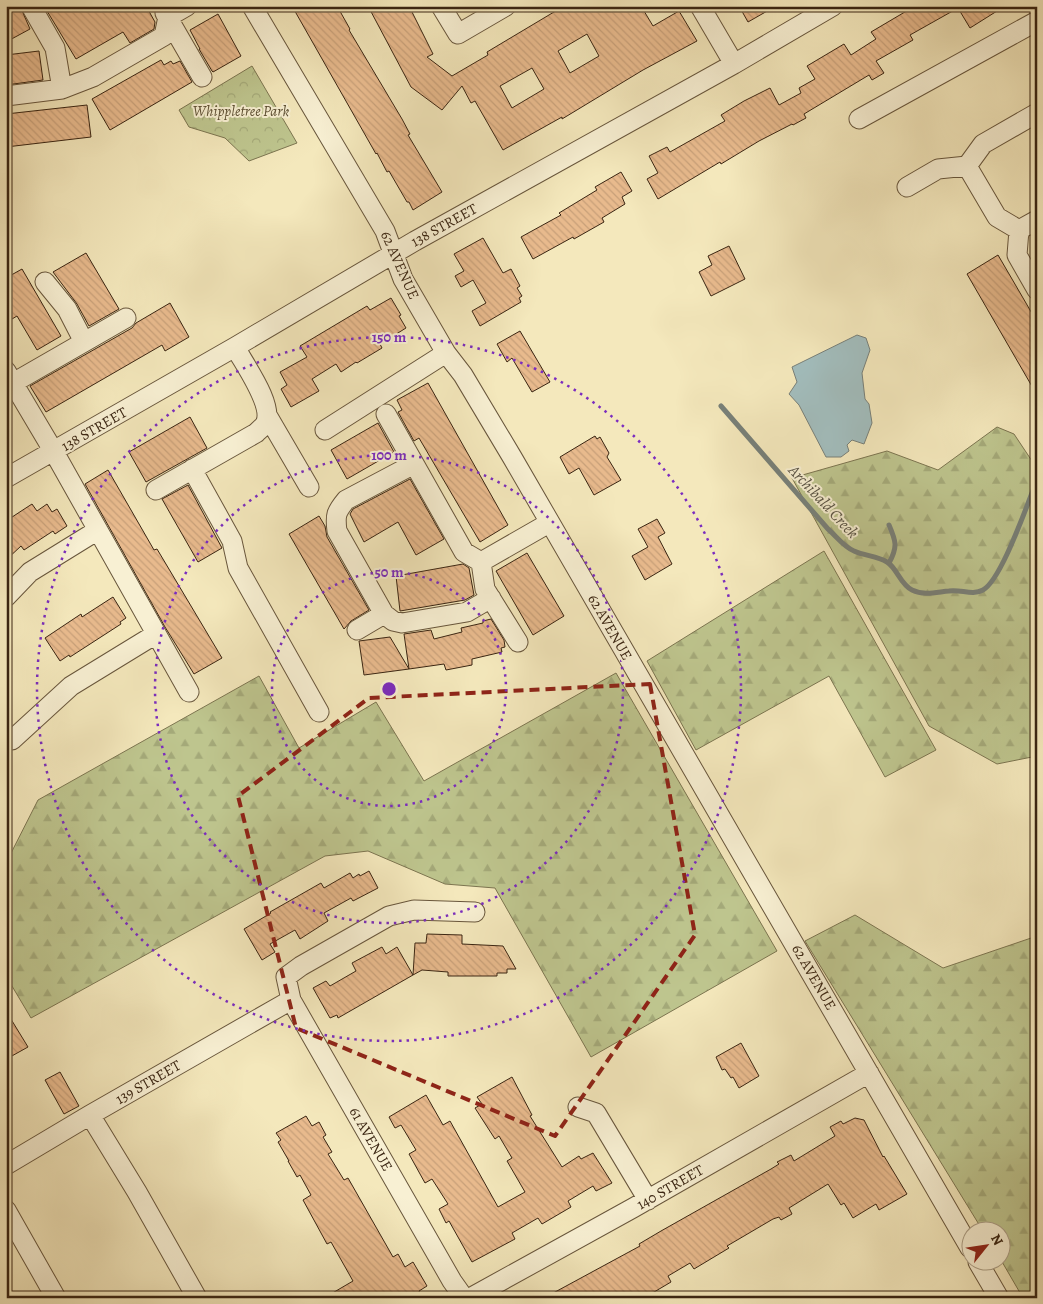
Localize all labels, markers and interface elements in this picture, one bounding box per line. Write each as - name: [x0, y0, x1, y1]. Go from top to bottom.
- park label: Whippletree Park: [193, 101, 289, 121]
- street label: 138 STREET: [407, 198, 481, 251]
- street label: 62 AVENUE: [376, 228, 424, 302]
- text: 150 m: [372, 327, 407, 347]
- street label: 138 STREET: [57, 402, 131, 456]
- text: 100 m: [371, 445, 407, 465]
- water label: Archibald Creek: [783, 459, 863, 543]
- text: 50 m: [374, 562, 404, 582]
- street label: 62 AVENUE: [583, 590, 637, 664]
- centre of rings: [380, 680, 398, 698]
- street label: 62 AVENUE: [787, 940, 841, 1014]
- street label: 139 STREET: [112, 1055, 185, 1109]
- street label: 61 AVENUE: [345, 1103, 397, 1175]
- street label: 140 STREET: [633, 1159, 708, 1214]
- north arrow: [960, 1222, 1010, 1272]
- text: N: [986, 1231, 1008, 1249]

